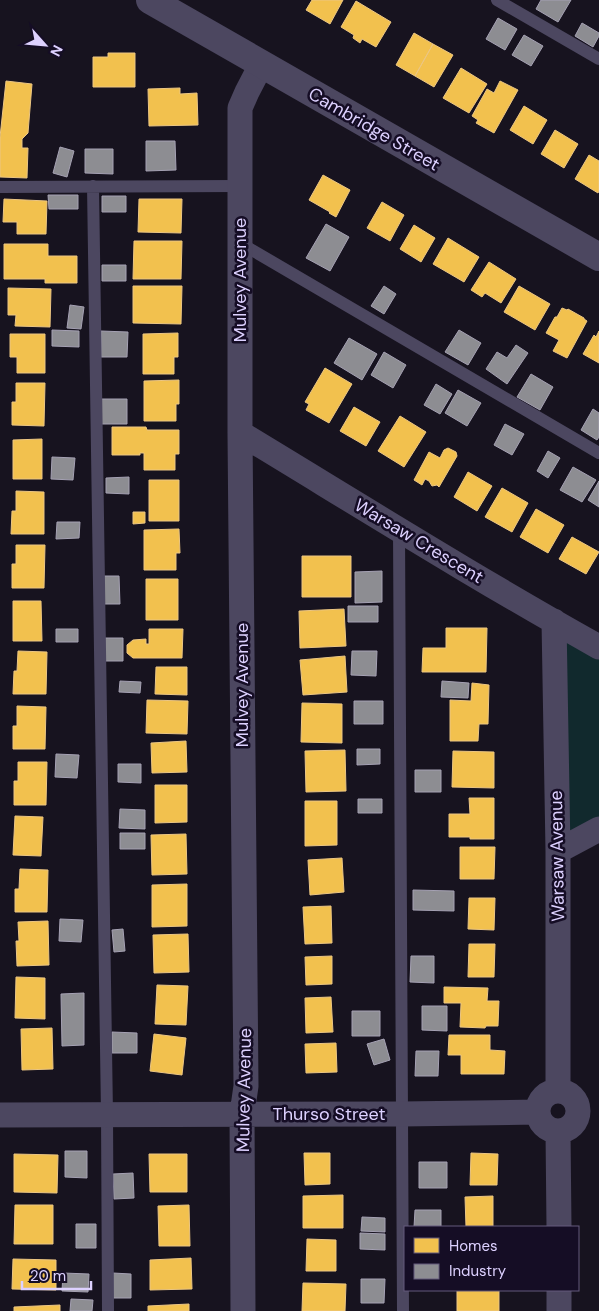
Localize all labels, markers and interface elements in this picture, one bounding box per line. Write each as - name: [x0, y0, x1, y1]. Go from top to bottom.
- north arrow: [20, 20, 70, 70]
- text: N: [46, 42, 67, 60]
- street label: Cambridge Street: [304, 82, 444, 176]
- street label: Mulvey Avenue: [228, 218, 252, 342]
- street label: Warsaw Crescent: [350, 493, 488, 589]
- street label: Mulvey Avenue: [230, 623, 254, 747]
- street label: Warsaw Avenue: [544, 790, 570, 922]
- street label: Mulvey Avenue: [231, 1028, 257, 1152]
- street label: Thurso Street: [273, 1102, 385, 1126]
- legend: [404, 1226, 579, 1291]
- text: Homes: [449, 1236, 498, 1256]
- scale bar: [22, 1258, 91, 1290]
- text: Industry: [449, 1261, 507, 1281]
- text: 20 m: [30, 1266, 66, 1286]

